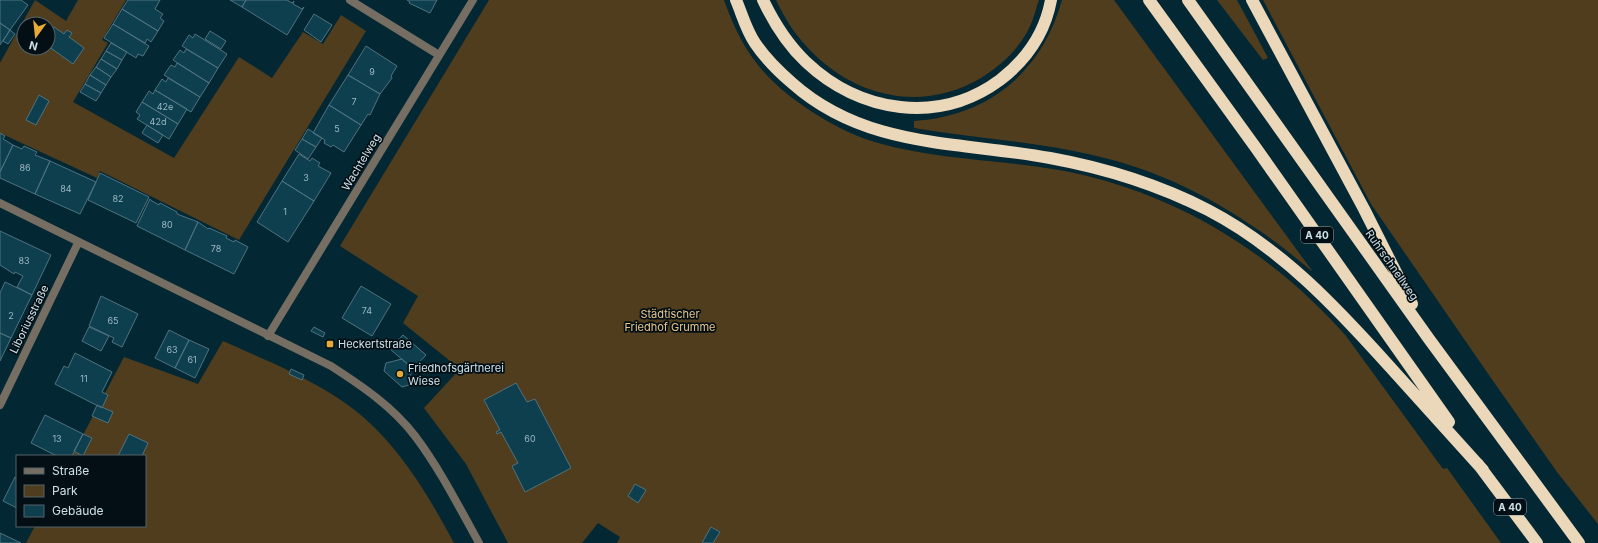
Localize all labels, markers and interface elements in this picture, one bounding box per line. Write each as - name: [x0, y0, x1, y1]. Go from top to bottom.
- north arrow: [16, 16, 56, 56]
- text: N: [28, 38, 39, 54]
- house number: 9: [369, 66, 375, 77]
- house number: 7: [351, 96, 357, 107]
- house number: 42e: [157, 101, 173, 112]
- house number: 42d: [150, 116, 166, 127]
- house number: 5: [334, 123, 340, 134]
- street label: Wachtelweg: [339, 131, 383, 193]
- house number: 86: [19, 162, 31, 173]
- house number: 3: [303, 172, 309, 183]
- house number: 84: [60, 183, 72, 194]
- house number: 82: [112, 193, 124, 204]
- house number: 1: [283, 206, 287, 217]
- house number: 80: [161, 219, 173, 230]
- road number: A 40: [1301, 227, 1333, 243]
- street label: Ruhrschnellweg: [1362, 227, 1422, 303]
- house number: 78: [211, 243, 222, 254]
- house number: 83: [18, 255, 30, 266]
- street label: Liboriusstraße: [6, 282, 52, 356]
- house number: 74: [362, 305, 372, 316]
- park label: Städtischer Friedhof Grumme: [624, 307, 716, 334]
- house number: 2: [8, 310, 14, 321]
- house number: 65: [107, 315, 119, 326]
- place label: Heckertstraße: [338, 337, 412, 351]
- marker: Heckertstraße: [325, 339, 335, 349]
- house number: 63: [166, 344, 178, 355]
- house number: 61: [187, 354, 197, 365]
- place label: Friedhofsgärtnerei Wiese: [408, 361, 504, 388]
- marker: Friedhofsgärtnerei Wiese: [395, 369, 405, 379]
- house number: 11: [80, 373, 88, 384]
- house number: 13: [52, 433, 62, 444]
- house number: 60: [524, 433, 536, 444]
- legend: [16, 455, 146, 527]
- text: Straße: [52, 463, 89, 478]
- text: Park: [52, 483, 78, 498]
- road number: A 40: [1494, 499, 1526, 515]
- text: Gebäude: [52, 503, 104, 518]

